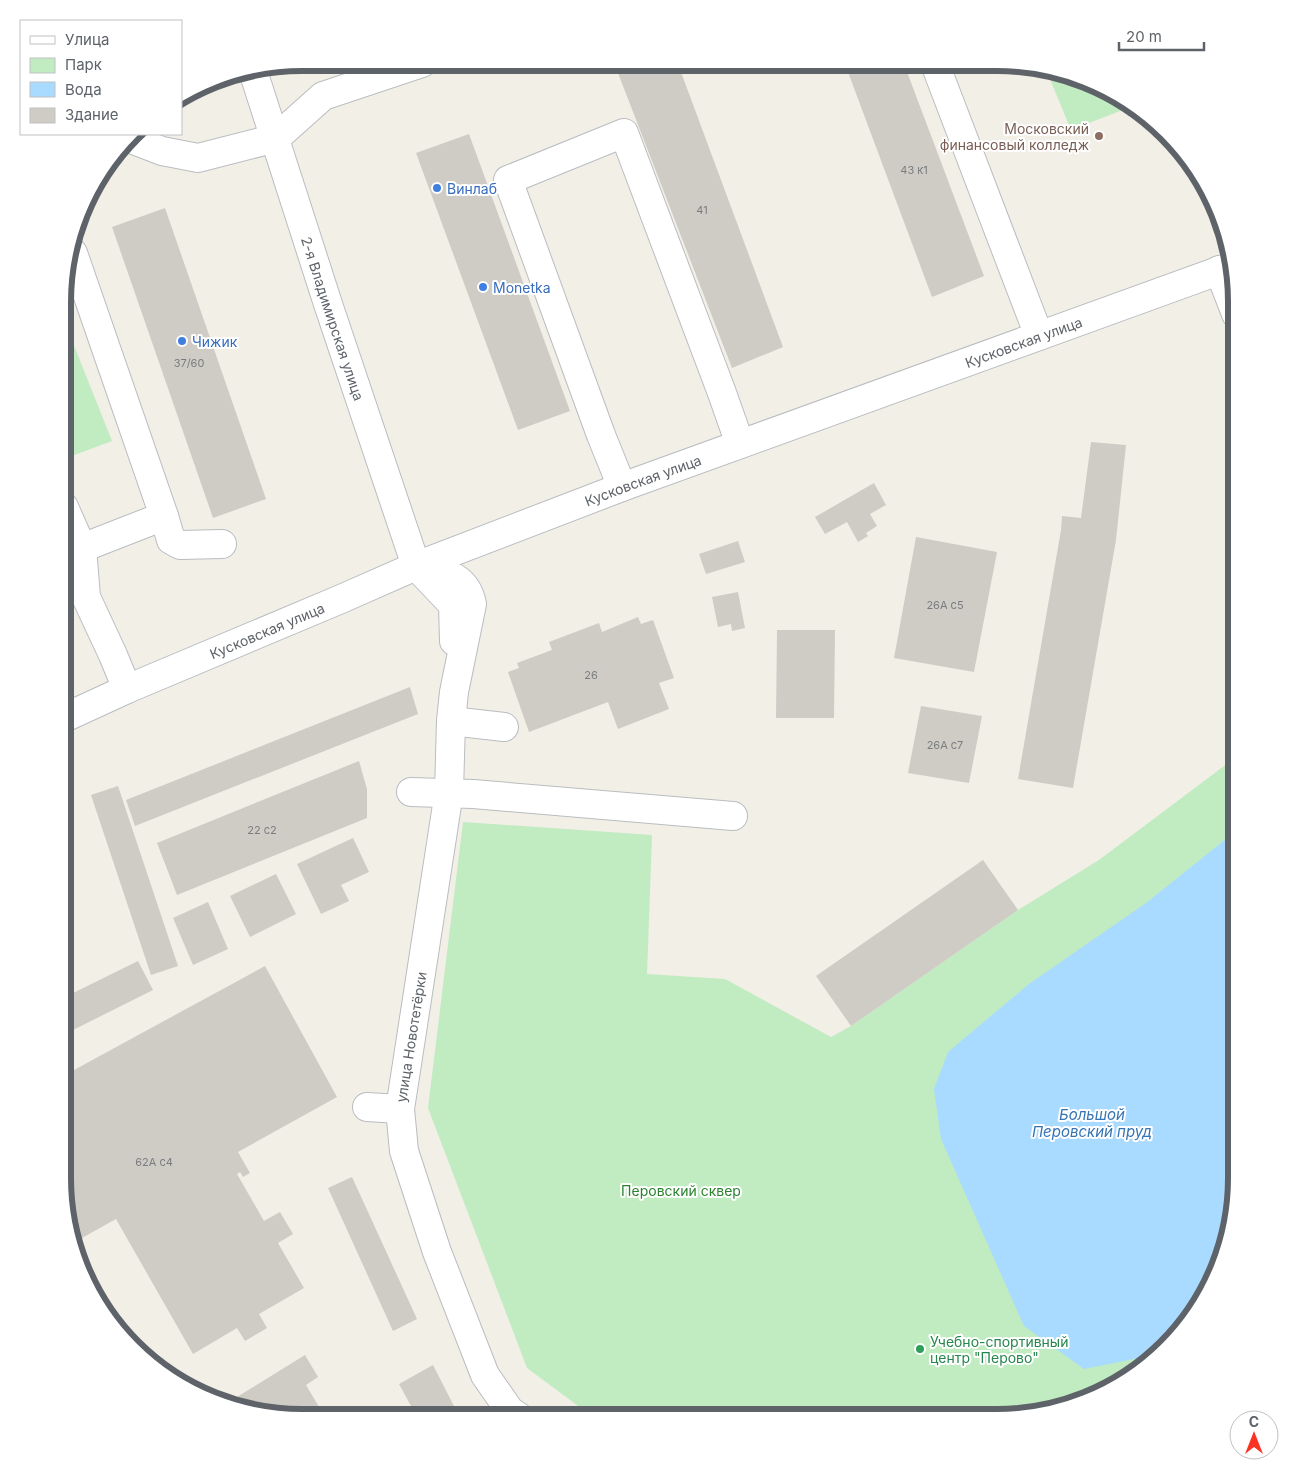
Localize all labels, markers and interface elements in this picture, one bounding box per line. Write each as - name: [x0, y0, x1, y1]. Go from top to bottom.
- legend: [20, 20, 182, 135]
- scale bar: [1119, 20, 1204, 52]
- text: 20 m: [1126, 27, 1162, 46]
- text: Улица: [65, 30, 109, 49]
- text: Парк: [65, 55, 102, 74]
- text: Вода: [65, 80, 102, 99]
- text: Здание: [65, 105, 119, 124]
- place label: Московский финансовый колледж: [940, 120, 1089, 153]
- marker: Московский финансовый колледж: [1093, 130, 1105, 142]
- house number: 43 к1: [900, 163, 928, 177]
- place label: Винлаб: [447, 180, 497, 197]
- marker: Винлаб: [431, 182, 443, 194]
- house number: 41: [696, 203, 708, 217]
- street label: 2-я Владимирская улица: [298, 234, 368, 402]
- place label: Monetka: [493, 279, 551, 296]
- marker: Monetka: [477, 281, 489, 293]
- street label: Кусковская улица: [963, 313, 1084, 371]
- place label: Чижик: [192, 333, 238, 350]
- marker: Чижик: [176, 335, 188, 347]
- house number: 37/60: [174, 356, 204, 370]
- street label: Кусковская улица: [582, 451, 703, 509]
- house number: 26А с5: [926, 598, 964, 612]
- street label: Кусковская улица: [207, 599, 327, 662]
- house number: 26: [584, 668, 598, 682]
- house number: 26А с7: [927, 738, 963, 752]
- house number: 22 с2: [247, 823, 277, 837]
- street label: улица Новотетёрки: [392, 970, 430, 1104]
- water label: Большой Перовский пруд: [1032, 1105, 1152, 1141]
- house number: 62А с4: [135, 1155, 173, 1169]
- park label: Перовский сквер: [621, 1182, 741, 1199]
- place label: Учебно-спортивный центр "Перово": [930, 1333, 1068, 1366]
- marker: Учебно-спортивный центр "Перово": [914, 1343, 926, 1355]
- north arrow: [1229, 1410, 1279, 1460]
- text: С: [1249, 1413, 1259, 1430]

